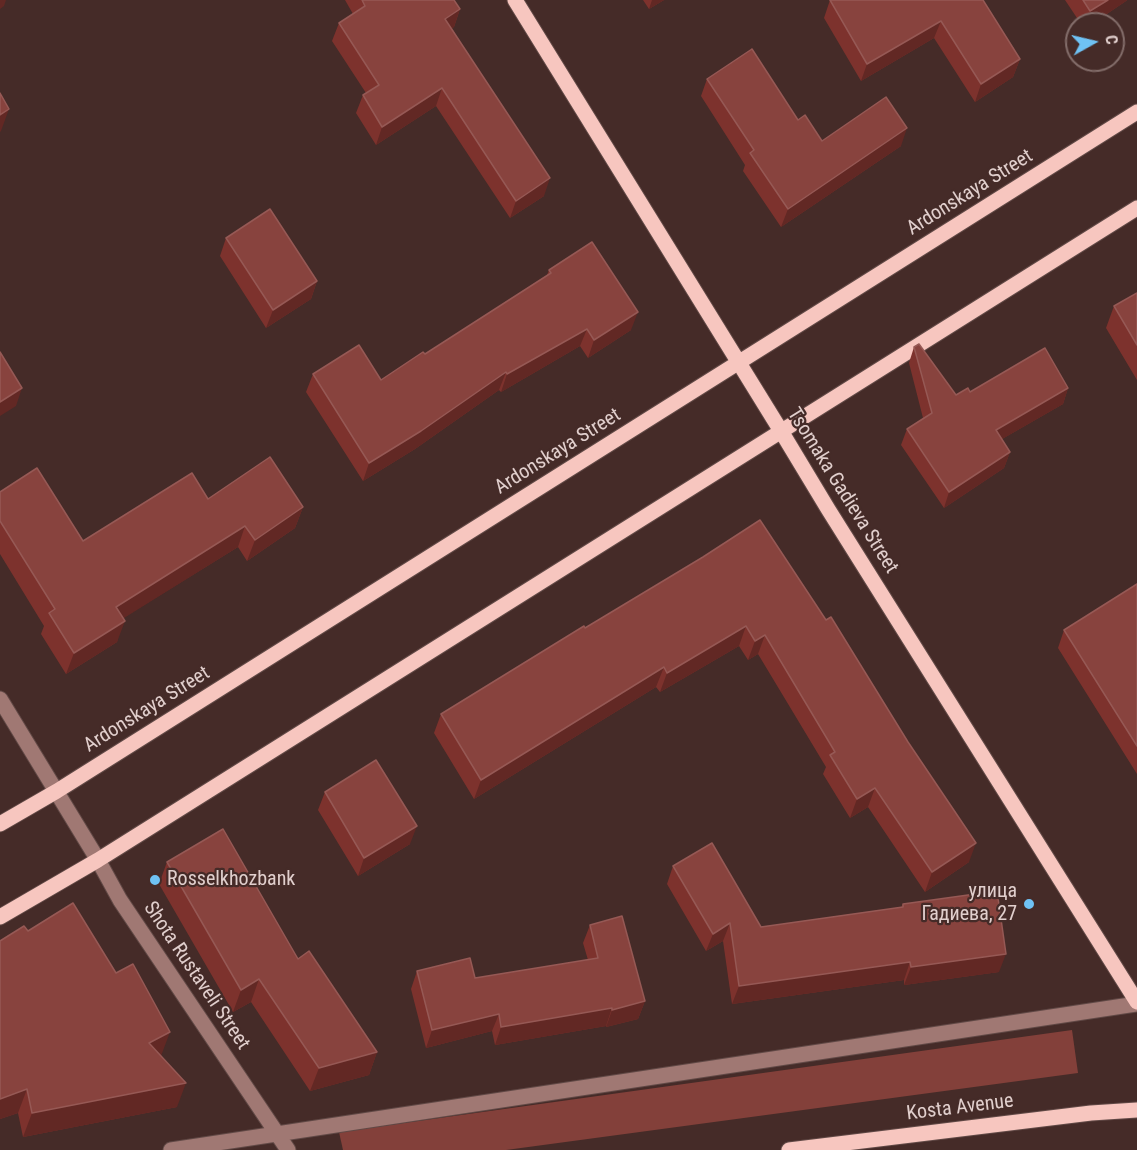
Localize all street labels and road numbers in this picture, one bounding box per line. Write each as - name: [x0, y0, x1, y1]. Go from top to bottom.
- street label: Ardonskaya Street: [903, 145, 1037, 241]
- street label: Ardonskaya Street: [491, 404, 625, 500]
- street label: Tsomaka Gadieva Street: [781, 404, 903, 578]
- street label: Ardonskaya Street: [80, 662, 214, 758]
- street label: Shota Rustaveli Street: [138, 897, 254, 1055]
- street label: Kosta Avenue: [905, 1090, 1015, 1126]

